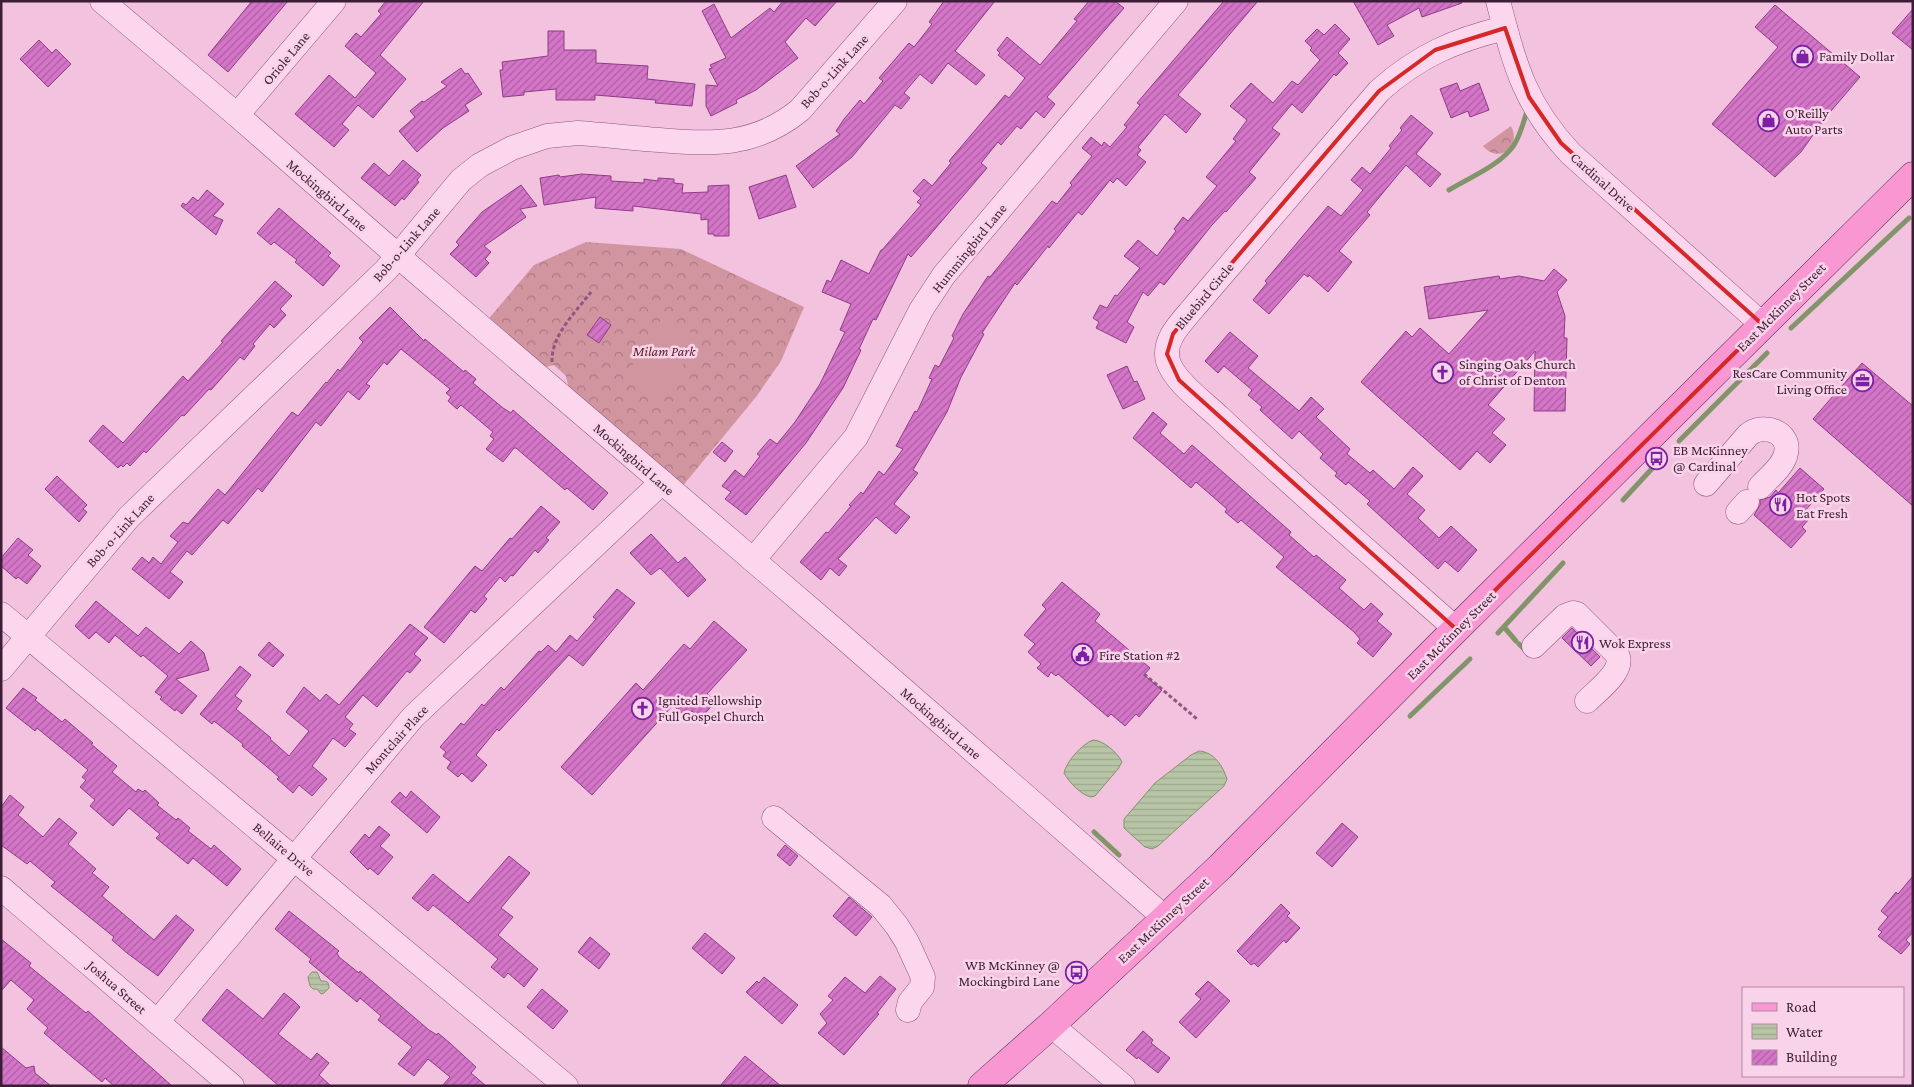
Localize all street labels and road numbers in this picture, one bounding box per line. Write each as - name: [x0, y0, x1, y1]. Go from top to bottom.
- street label: Oriole Lane: [259, 28, 313, 88]
- street label: Bob-o-Link Lane: [797, 31, 871, 111]
- street label: Cardinal Drive: [1567, 149, 1639, 215]
- street label: Mockingbird Lane: [283, 156, 371, 234]
- street label: Hummingbird Lane: [928, 200, 1010, 296]
- street label: Bob-o-Link Lane: [369, 203, 443, 285]
- street label: Bluebird Circle: [1171, 259, 1237, 333]
- street label: East McKinney Street: [1733, 259, 1829, 355]
- street label: Mockingbird Lane: [590, 420, 678, 498]
- street label: Bob-o-Link Lane: [83, 490, 157, 570]
- street label: East McKinney Street: [1403, 587, 1499, 683]
- street label: Mockingbird Lane: [897, 684, 985, 762]
- street label: Montclair Place: [361, 701, 431, 777]
- street label: Bellaire Drive: [250, 819, 318, 879]
- street label: East McKinney Street: [1114, 873, 1212, 966]
- street label: Joshua Street: [83, 956, 150, 1017]

